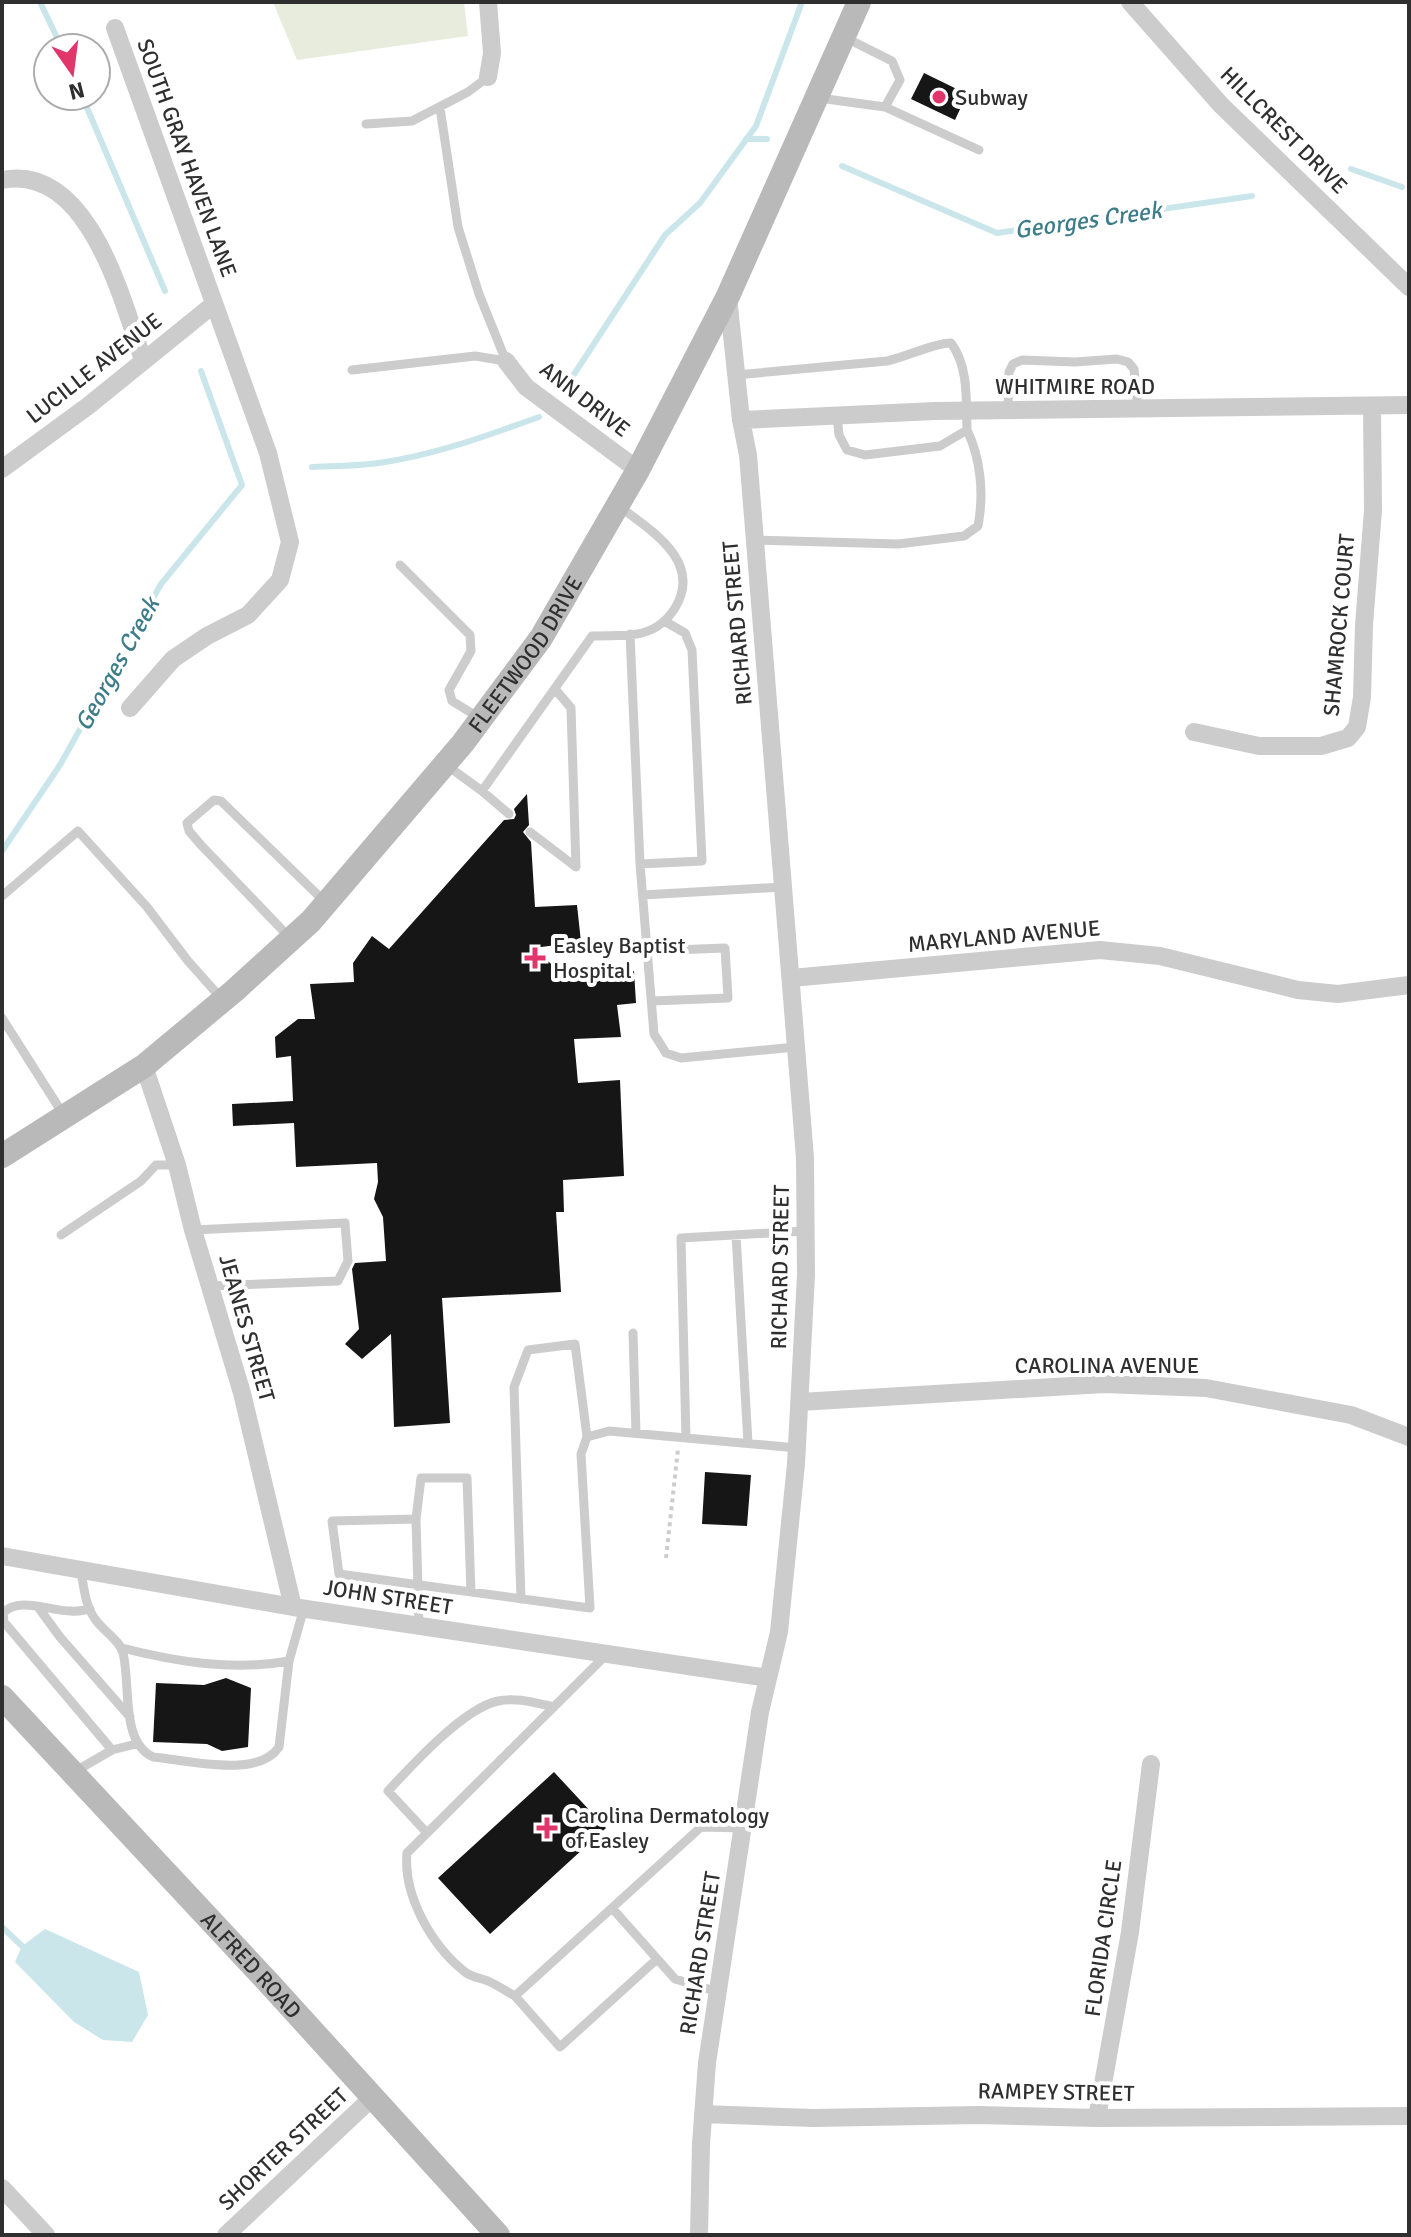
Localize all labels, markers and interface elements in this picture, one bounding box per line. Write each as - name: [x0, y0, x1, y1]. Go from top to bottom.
- north arrow: [32, 32, 112, 112]
- street label: SOUTH GRAY HAVEN LANE: [131, 35, 243, 281]
- street label: HILLCREST DRIVE: [1215, 61, 1353, 199]
- text: N: [66, 76, 87, 106]
- place label: Subway: [955, 84, 1028, 111]
- marker: Subway: [930, 88, 948, 106]
- water label: Georges Creek: [1013, 195, 1165, 245]
- street label: LUCILLE AVENUE: [21, 307, 167, 429]
- street label: ANN DRIVE: [534, 355, 636, 443]
- street label: WHITMIRE ROAD: [995, 373, 1155, 400]
- street label: SHAMROCK COURT: [1318, 533, 1360, 717]
- street label: RICHARD STREET: [716, 539, 758, 706]
- street label: FLEETWOOD DRIVE: [462, 571, 588, 738]
- water label: Georges Creek: [68, 590, 167, 736]
- street label: MARYLAND AVENUE: [907, 914, 1101, 958]
- place label: Easley Baptist Hospital: [553, 932, 686, 984]
- marker: Easley Baptist Hospital: [524, 947, 546, 969]
- street label: RICHARD STREET: [765, 1184, 795, 1350]
- street label: JEANES STREET: [213, 1251, 281, 1405]
- street label: CAROLINA AVENUE: [1015, 1352, 1199, 1379]
- street label: JOHN STREET: [322, 1573, 455, 1621]
- place label: Carolina Dermatology of Easley: [565, 1802, 770, 1854]
- marker: Carolina Dermatology of Easley: [536, 1817, 558, 1839]
- street label: FLORIDA CIRCLE: [1079, 1858, 1127, 2018]
- street label: RICHARD STREET: [674, 1869, 726, 2037]
- street label: ALFRED ROAD: [196, 1906, 308, 2024]
- street label: RAMPEY STREET: [977, 2077, 1135, 2107]
- street label: SHORTER STREET: [213, 2082, 353, 2216]

